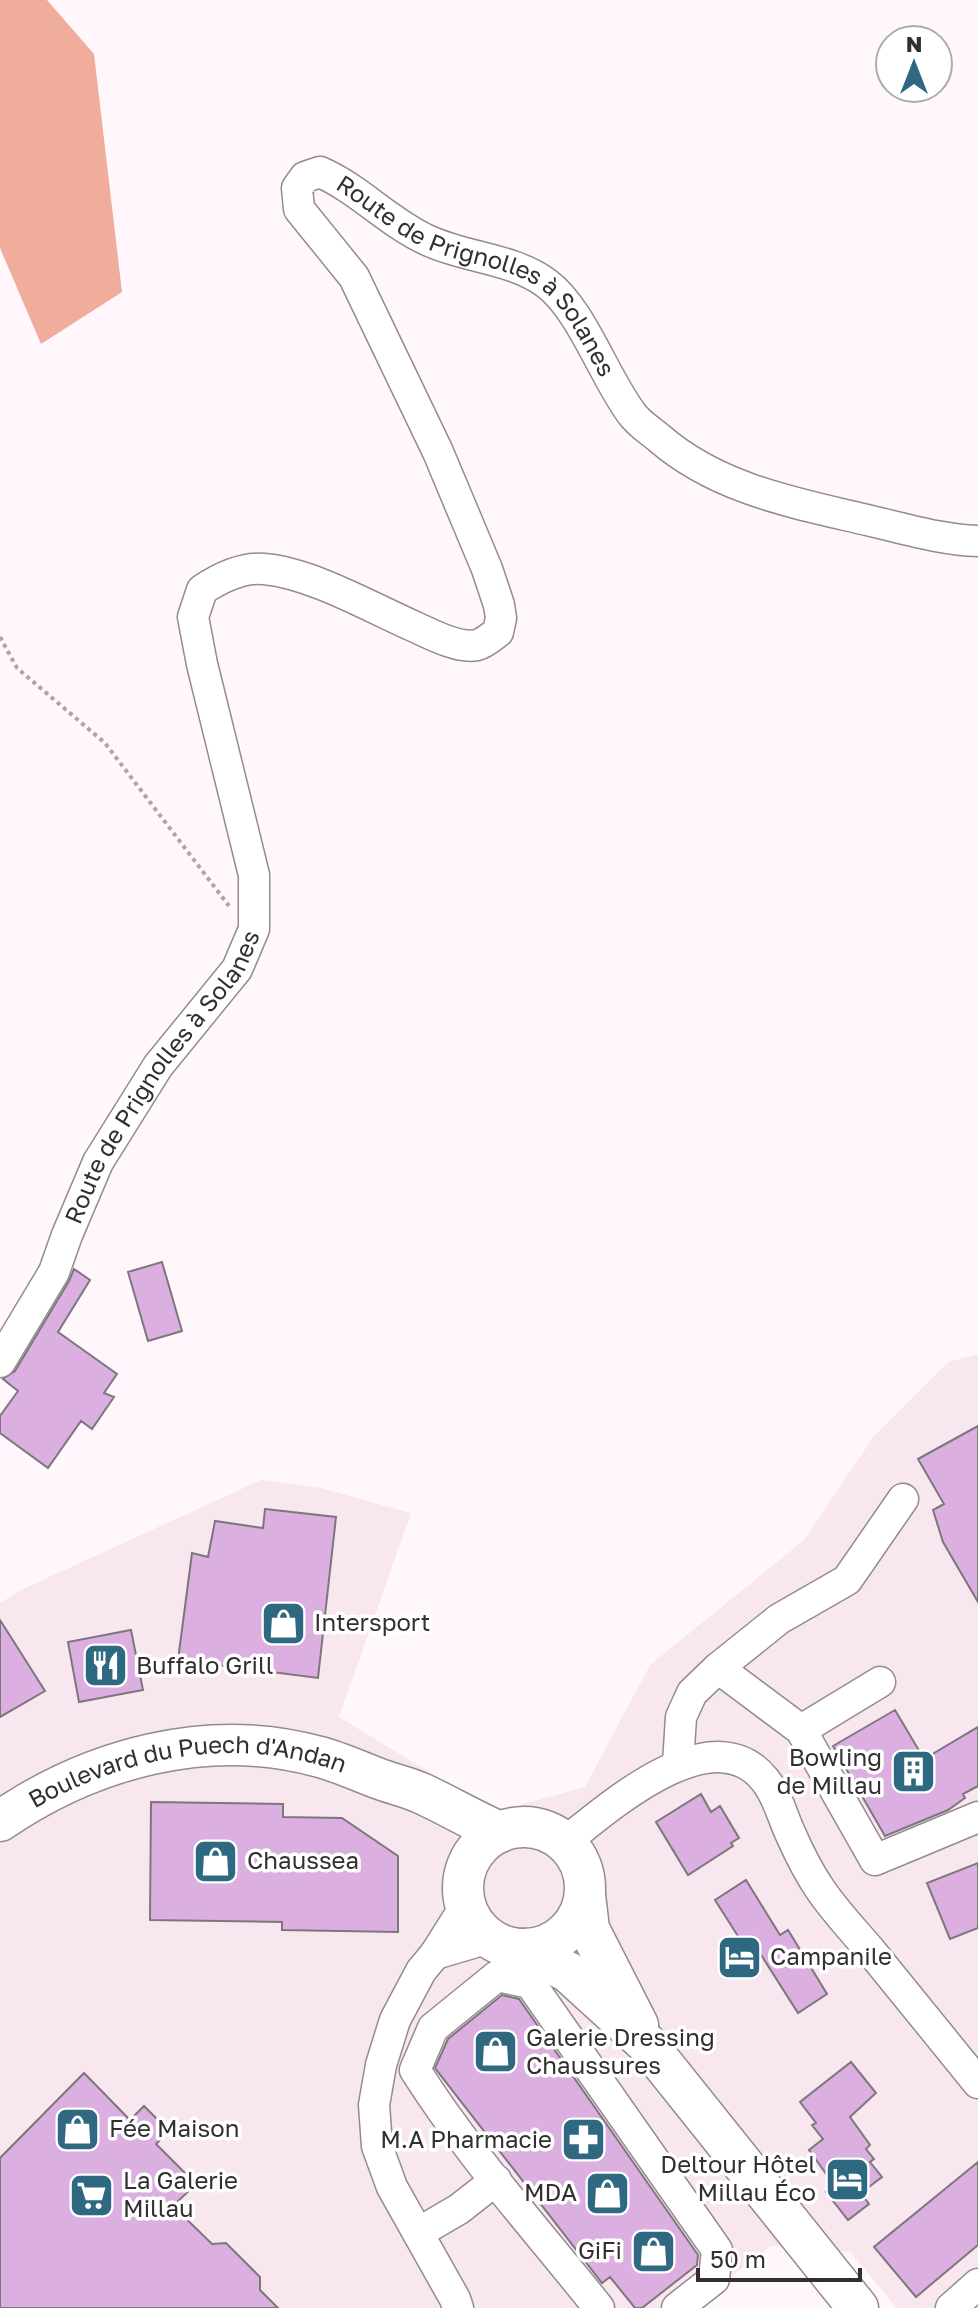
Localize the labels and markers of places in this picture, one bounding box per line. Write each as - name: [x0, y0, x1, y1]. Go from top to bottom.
- shop icon: Intersport: [259, 1599, 307, 1647]
- place label: Intersport: [314, 1607, 430, 1636]
- restaurant icon: Buffalo Grill: [81, 1642, 129, 1690]
- place label: Buffalo Grill: [136, 1650, 273, 1679]
- place label: Bowling de Millau: [777, 1742, 882, 1799]
- building icon: Bowling de Millau: [889, 1748, 937, 1796]
- shop icon: Chaussea: [192, 1837, 240, 1885]
- place label: Chaussea: [247, 1845, 359, 1874]
- hotel icon: Campanile: [715, 1933, 763, 1981]
- place label: Campanile: [770, 1941, 892, 1970]
- place label: Galerie Dressing Chaussures: [526, 2022, 715, 2079]
- shop icon: Galerie Dressing Chaussures: [471, 2028, 519, 2076]
- shop icon: Fée Maison: [54, 2105, 102, 2153]
- place label: Fée Maison: [109, 2113, 239, 2142]
- pharmacy icon: M.A Pharmacie: [559, 2116, 607, 2164]
- place label: M.A Pharmacie: [380, 2124, 552, 2153]
- place label: Deltour Hôtel Millau Éco: [660, 2149, 816, 2206]
- hotel icon: Deltour Hôtel Millau Éco: [823, 2155, 871, 2203]
- place label: La Galerie Millau: [123, 2165, 238, 2222]
- shop icon: MDA: [584, 2169, 632, 2217]
- supermarket icon: La Galerie Millau: [68, 2171, 116, 2219]
- place label: MDA: [524, 2177, 577, 2206]
- shop icon: GiFi: [629, 2227, 677, 2275]
- place label: GiFi: [578, 2235, 622, 2264]

